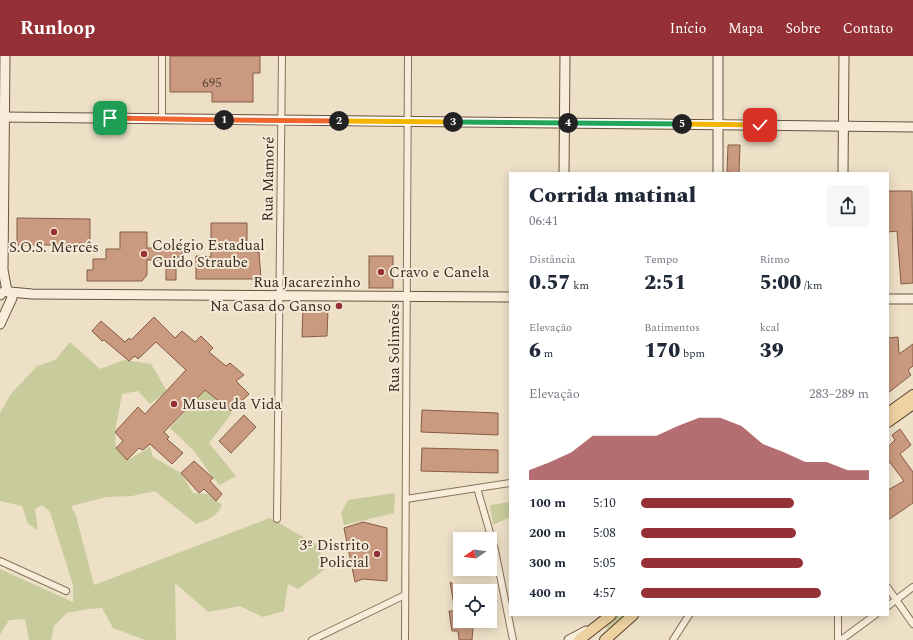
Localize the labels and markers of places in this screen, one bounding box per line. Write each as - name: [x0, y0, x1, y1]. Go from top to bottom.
- pin: [93, 101, 127, 135]
- pin: [743, 108, 777, 142]
- pin: 1: [214, 110, 234, 130]
- pin: 2: [329, 111, 349, 131]
- pin: 3: [443, 112, 463, 132]
- pin: 4: [558, 113, 578, 133]
- pin: 5: [672, 114, 692, 134]
- marker: S.O.S. Mercês: [49, 227, 59, 237]
- place label: Colégio Estadual Guido Straube: [152, 234, 265, 274]
- place label: S.O.S. Mercês: [9, 236, 99, 259]
- marker: Colégio Estadual Guido Straube: [139, 249, 149, 259]
- place label: Cravo e Canela: [389, 261, 490, 284]
- marker: Cravo e Canela: [376, 267, 386, 277]
- place label: Na Casa do Ganso: [210, 295, 331, 318]
- marker: Na Casa do Ganso: [334, 301, 344, 311]
- place label: Museu da Vida: [182, 393, 282, 416]
- marker: Museu da Vida: [169, 399, 179, 409]
- place label: 3º Distrito Policial: [300, 534, 369, 574]
- marker: 3º Distrito Policial: [372, 549, 382, 559]

